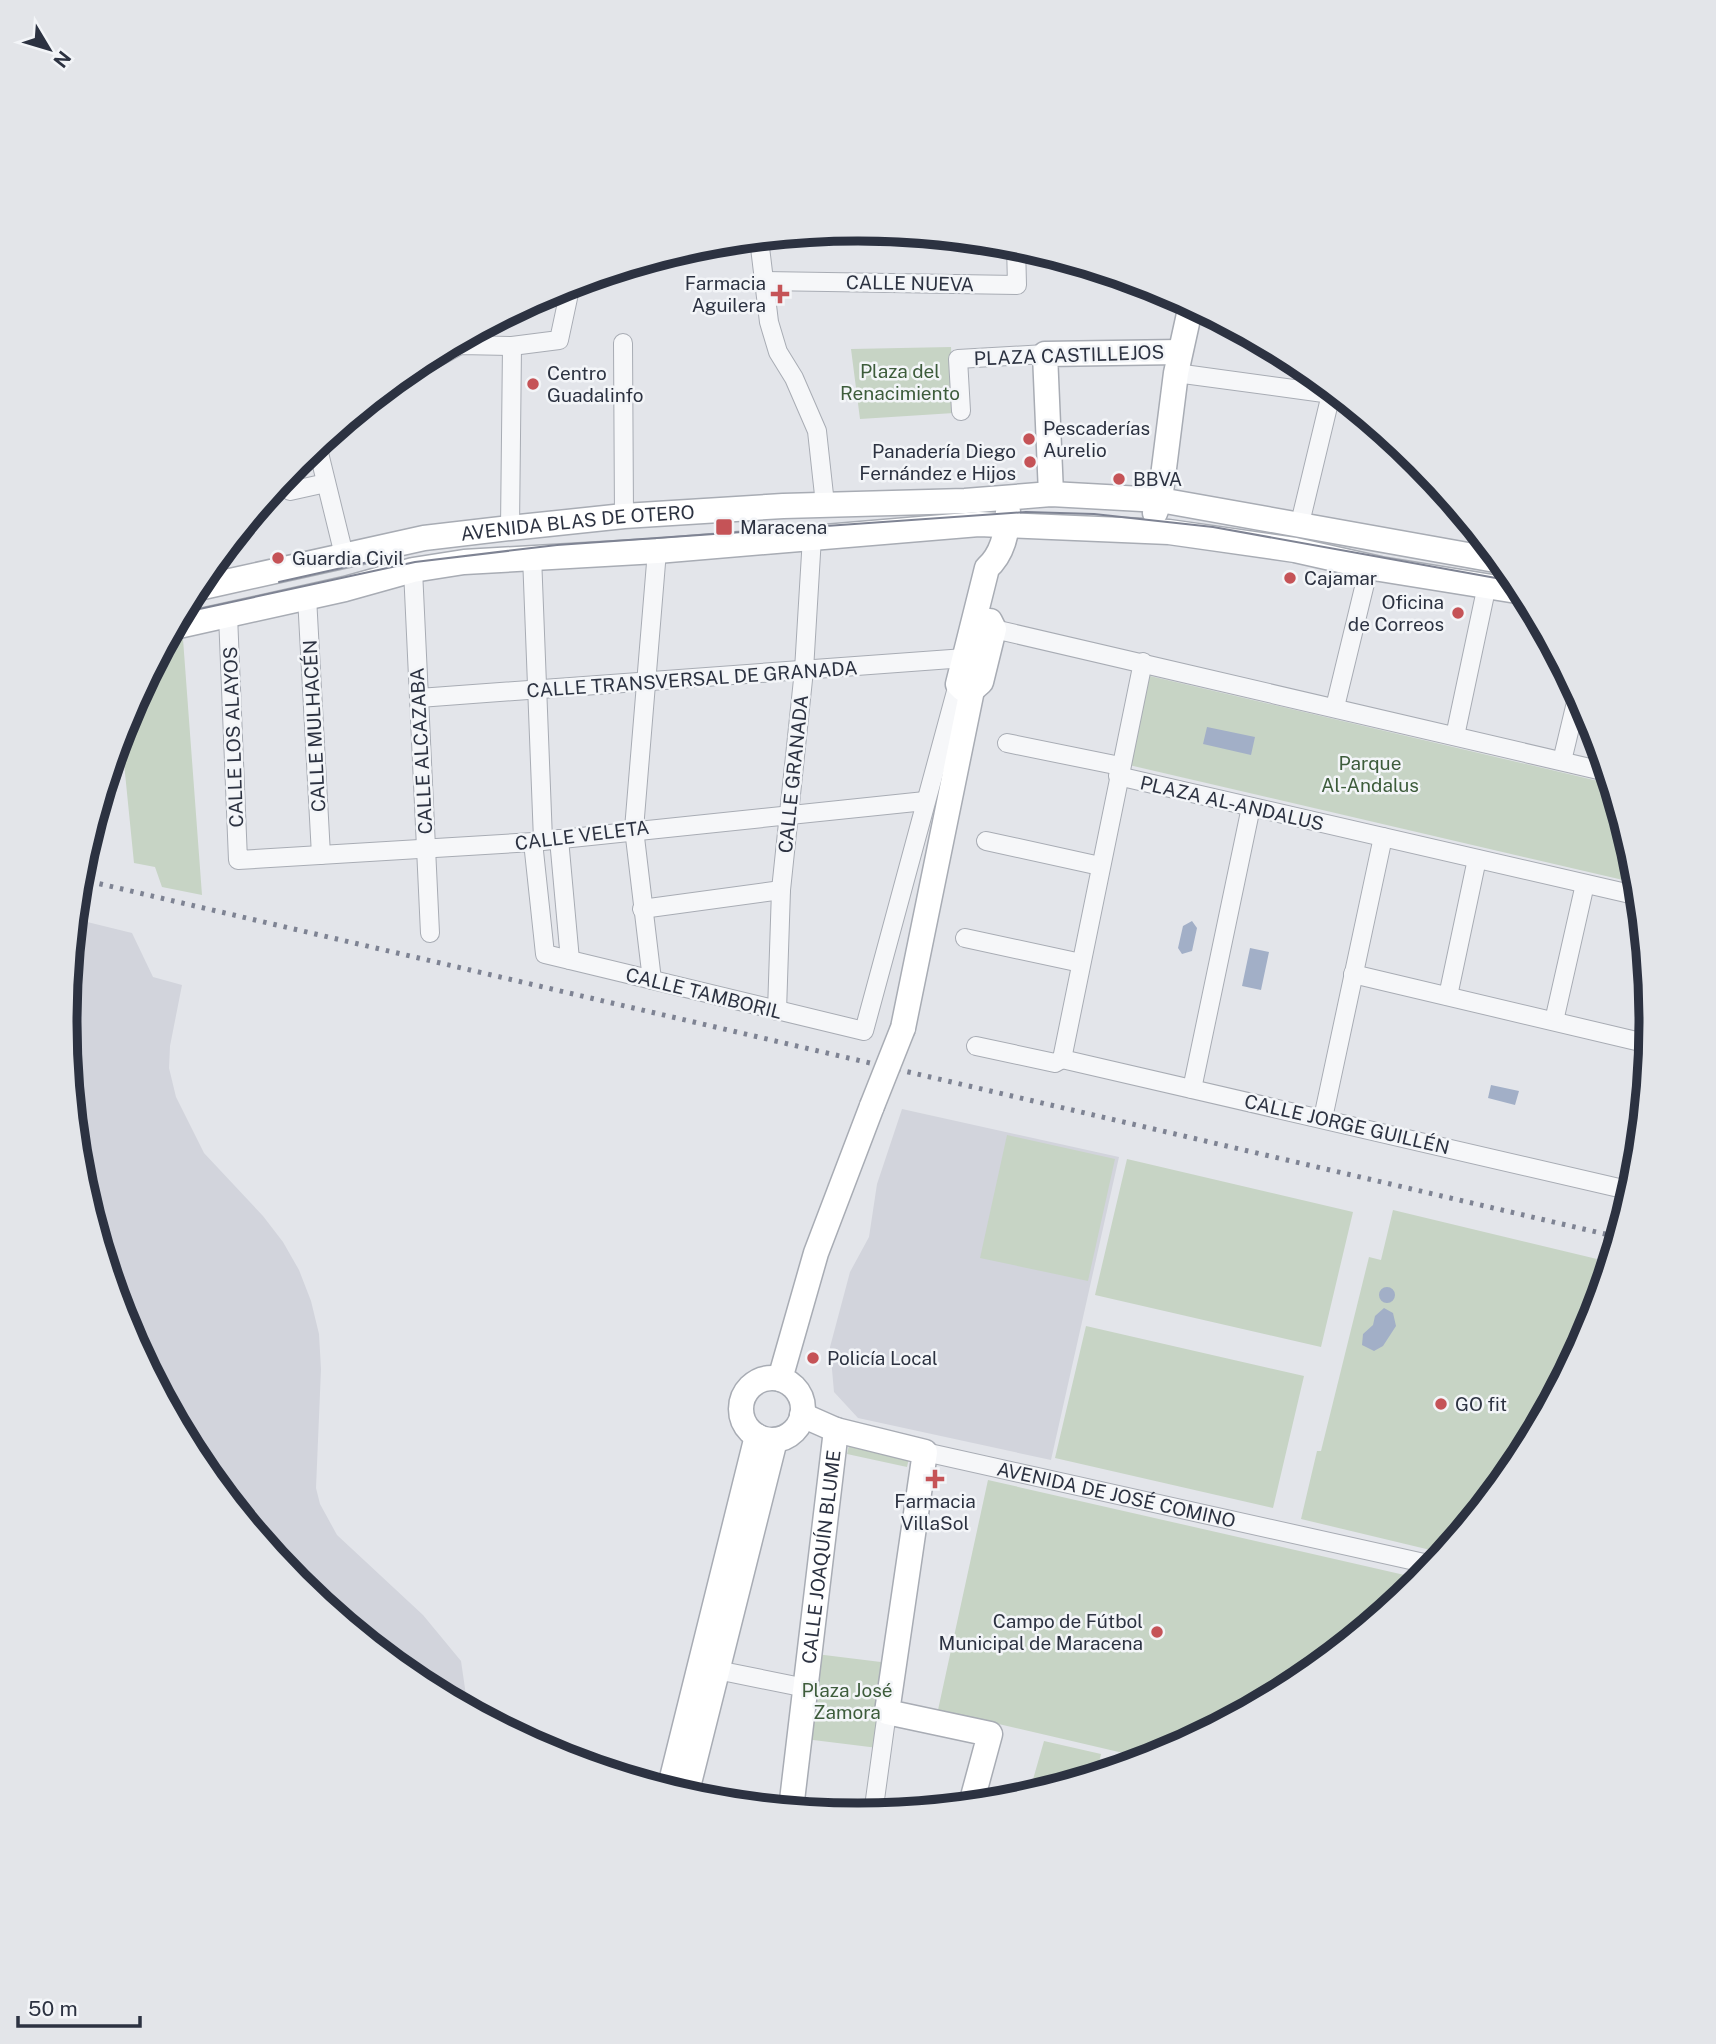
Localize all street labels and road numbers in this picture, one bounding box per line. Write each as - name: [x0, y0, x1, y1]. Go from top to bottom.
- street label: CALLE NUEVA: [846, 271, 974, 295]
- street label: PLAZA CASTILLEJOS: [973, 341, 1165, 369]
- street label: AVENIDA BLAS DE OTERO: [459, 501, 695, 545]
- street label: CALLE MULHACÉN: [299, 639, 329, 813]
- street label: CALLE LOS ALAYOS: [219, 646, 247, 828]
- street label: CALLE TRANSVERSAL DE GRANADA: [526, 656, 858, 702]
- street label: CALLE ALCAZABA: [406, 667, 436, 835]
- street label: CALLE GRANADA: [774, 694, 812, 854]
- street label: PLAZA AL-ANDALUS: [1138, 771, 1326, 835]
- street label: CALLE VELETA: [514, 816, 650, 854]
- street label: CALLE TAMBORIL: [624, 963, 785, 1023]
- street label: CALLE JORGE GUILLÉN: [1242, 1090, 1452, 1158]
- street label: CALLE JOAQUÍN BLUME: [797, 1449, 845, 1665]
- street label: AVENIDA DE JOSÉ COMINO: [995, 1457, 1238, 1532]

